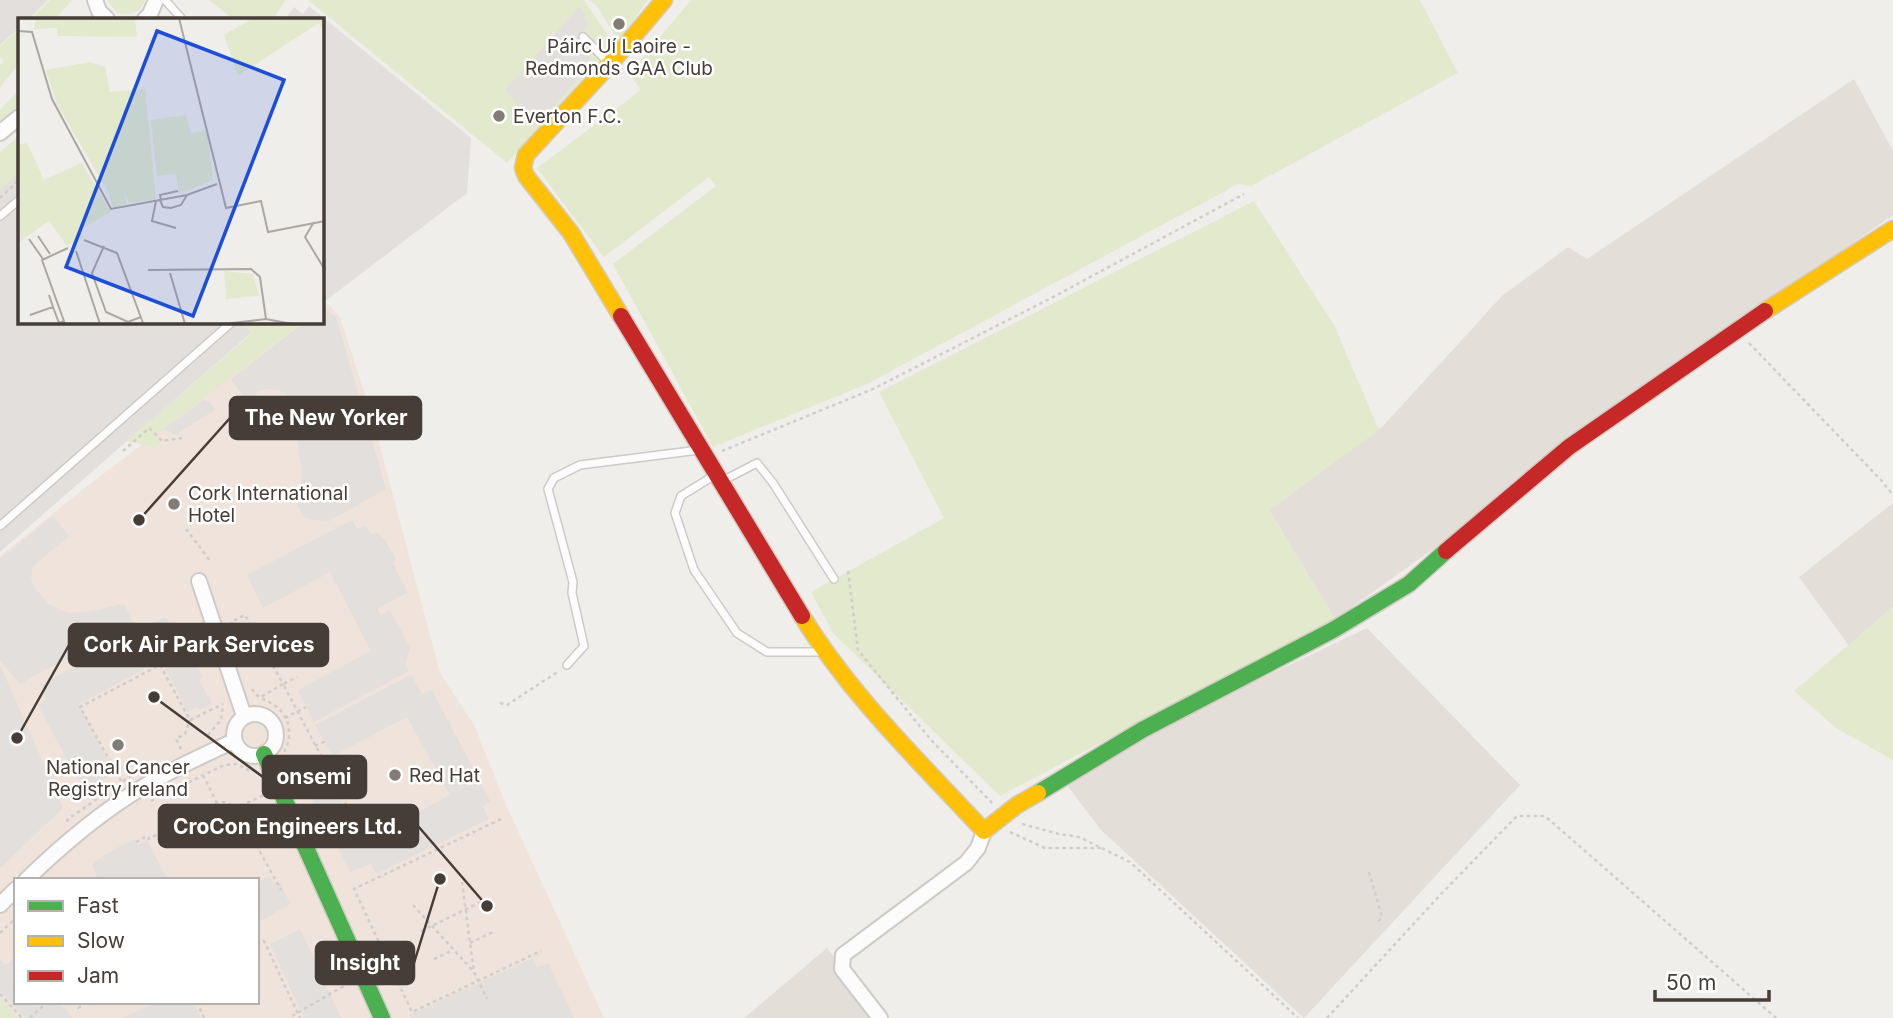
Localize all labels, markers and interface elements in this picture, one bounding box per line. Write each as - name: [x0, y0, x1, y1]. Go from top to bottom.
- marker: Páirc Uí Laoire - Redmonds GAA Club: [611, 16, 627, 32]
- inset map: [18, 18, 324, 324]
- place label: Páirc Uí Laoire - Redmonds GAA Club: [525, 35, 713, 80]
- place label: Everton F.C.: [513, 105, 622, 128]
- marker: Everton F.C.: [491, 108, 507, 124]
- callout: The New Yorker: [230, 397, 421, 439]
- text: The New Yorker: [244, 405, 408, 430]
- place label: Cork International Hotel: [188, 482, 348, 527]
- marker: Cork International Hotel: [166, 496, 182, 512]
- callout: Cork Air Park Services: [69, 624, 328, 666]
- text: Cork Air Park Services: [83, 632, 315, 657]
- marker: National Cancer Registry Ireland: [110, 737, 126, 753]
- place label: National Cancer Registry Ireland: [46, 756, 190, 801]
- callout: onsemi: [263, 756, 366, 798]
- text: onsemi: [276, 764, 352, 789]
- place label: Red Hat: [409, 764, 480, 787]
- marker: Red Hat: [387, 767, 403, 783]
- callout: CroCon Engineers Ltd.: [159, 805, 418, 847]
- text: CroCon Engineers Ltd.: [173, 814, 403, 839]
- legend: [14, 878, 259, 1004]
- text: Fast: [77, 893, 119, 918]
- text: Slow: [77, 928, 125, 953]
- callout: Insight: [316, 942, 414, 984]
- text: Insight: [330, 950, 401, 975]
- scale bar: [1655, 958, 1769, 1002]
- text: Jam: [77, 963, 119, 988]
- text: 50 m: [1666, 970, 1716, 995]

